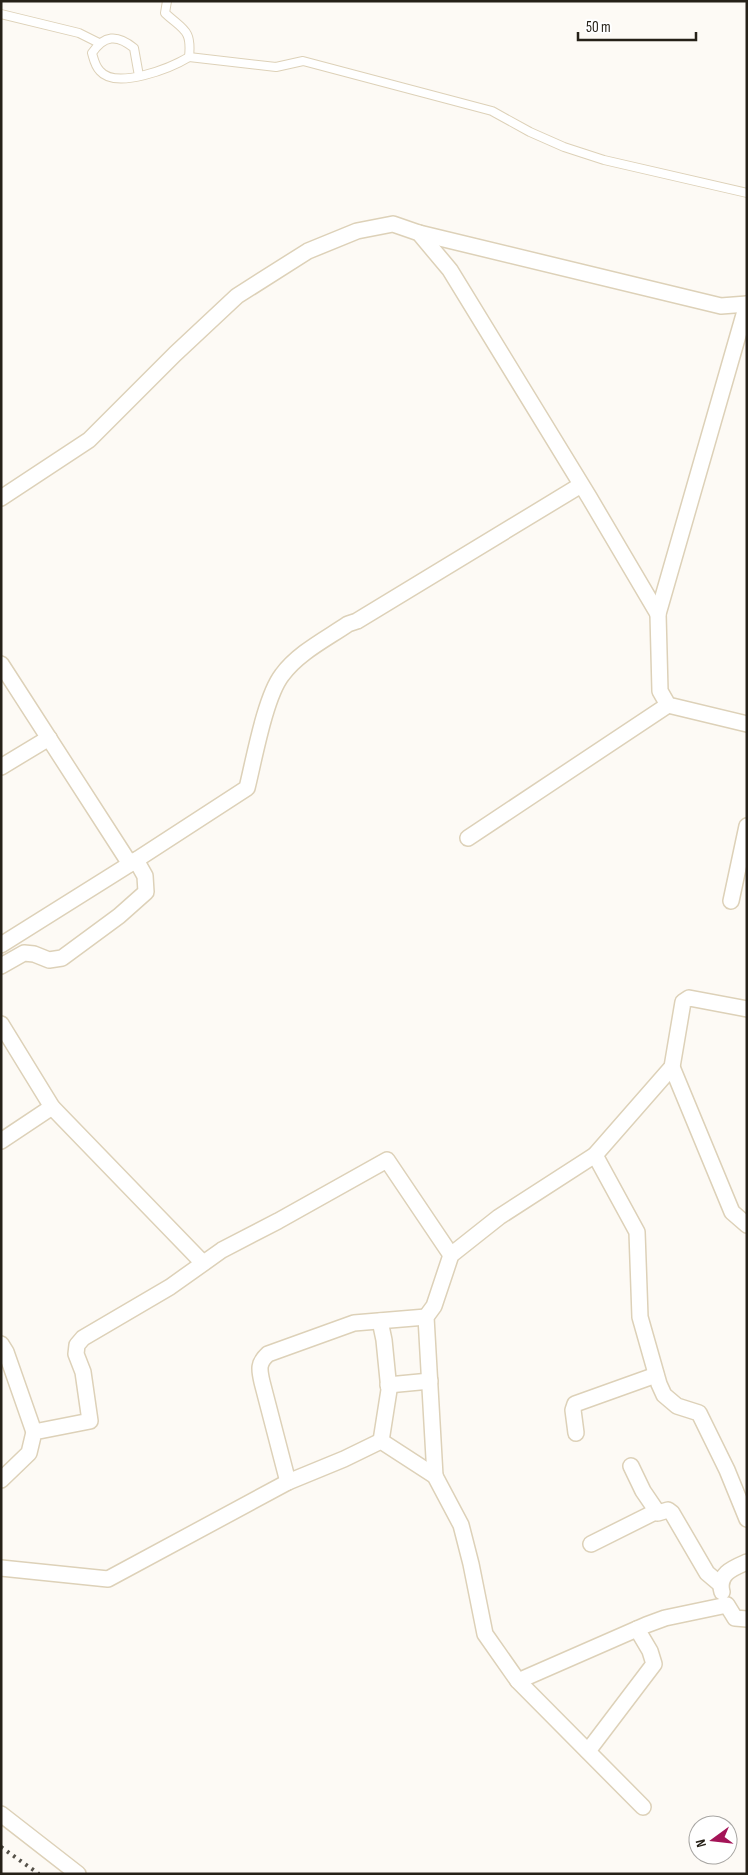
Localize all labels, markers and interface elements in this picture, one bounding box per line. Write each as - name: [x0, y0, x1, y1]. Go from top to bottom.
- scale bar: [578, 10, 696, 42]
- text: 50 m: [586, 18, 611, 37]
- north arrow: [688, 1815, 738, 1865]
- text: N: [692, 1837, 710, 1849]

